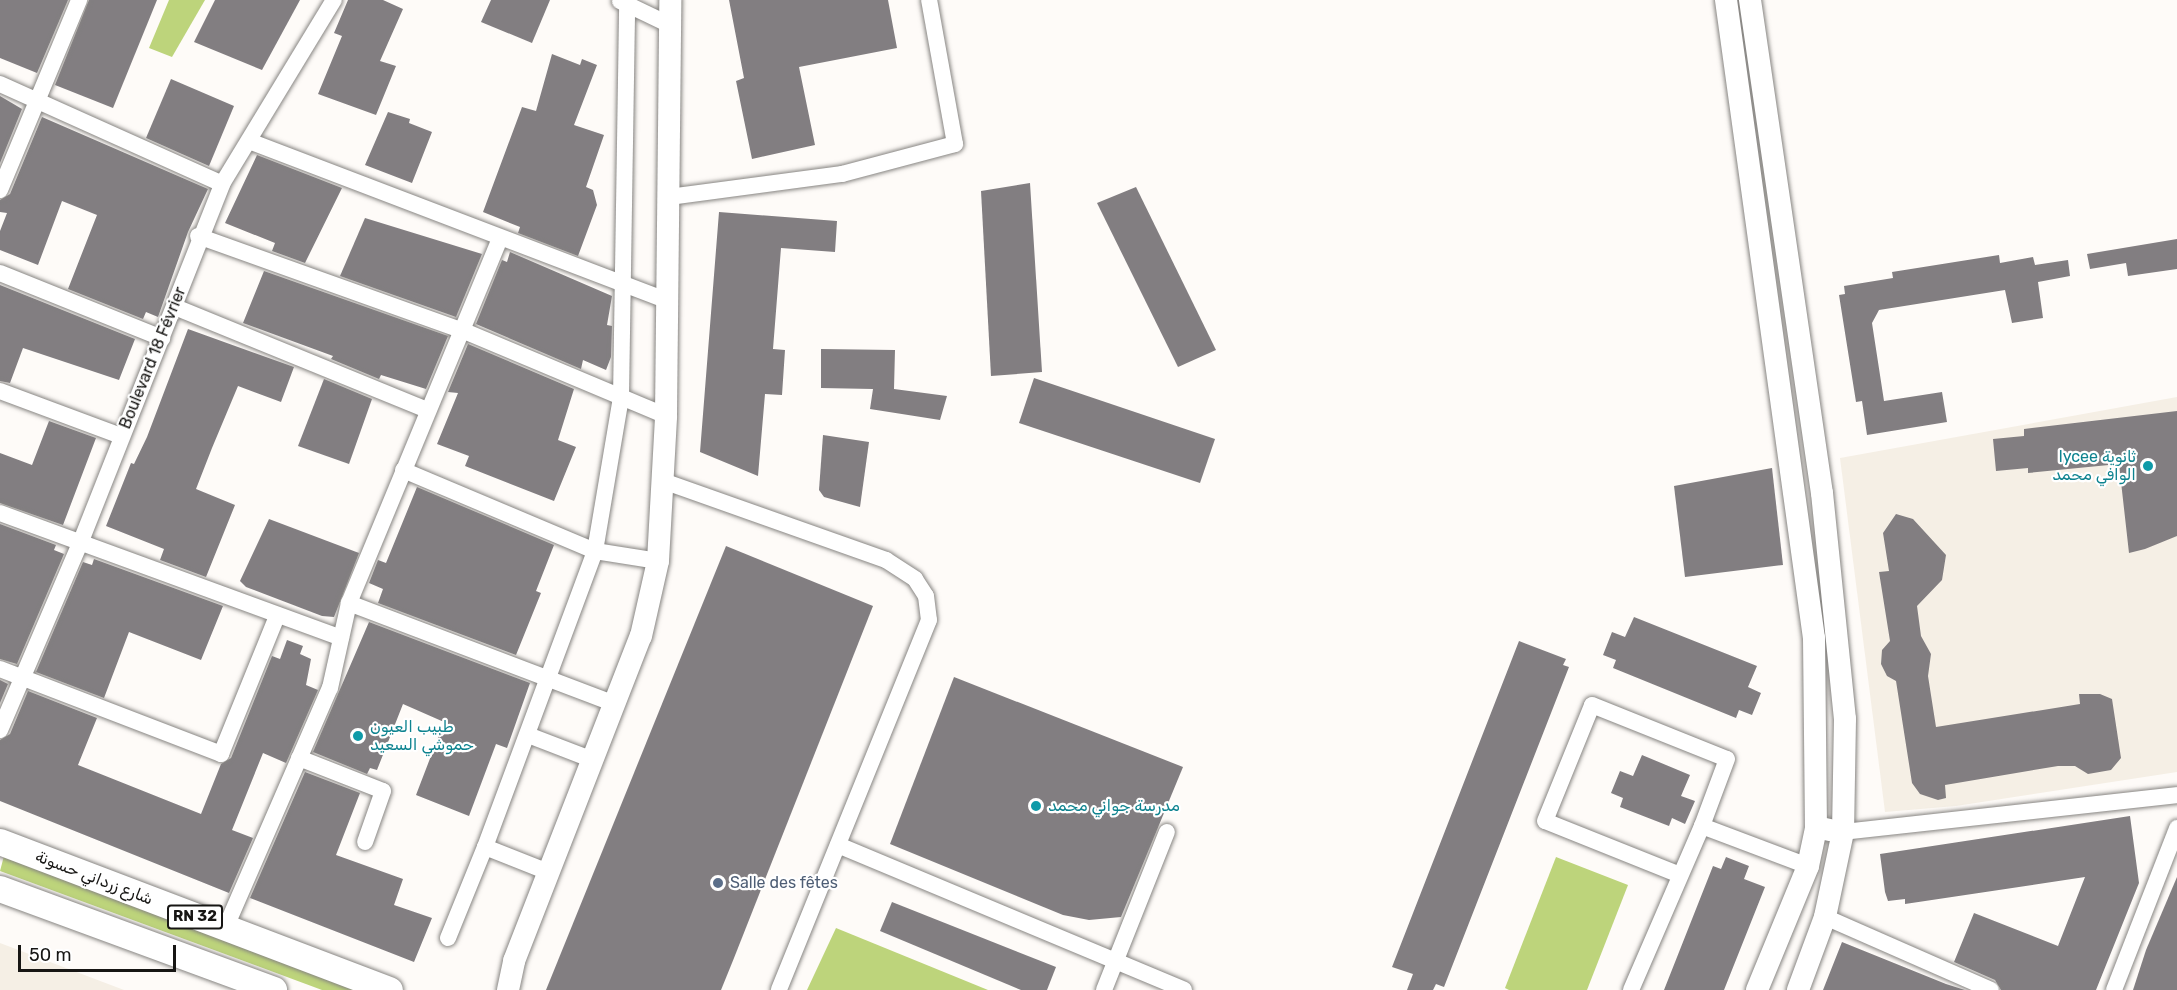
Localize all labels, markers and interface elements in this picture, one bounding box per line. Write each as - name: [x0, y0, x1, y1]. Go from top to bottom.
- street label: Boulevard 18 Février: [116, 284, 190, 432]
- place label: lycee ثانوية الوافي محمد: [2052, 447, 2136, 485]
- marker: lycee ثانوية الوافي محمد: [2141, 459, 2155, 473]
- place label: طبيب العيون حموشي السعيد: [370, 717, 474, 755]
- marker: طبيب العيون حموشي السعيد: [351, 729, 365, 743]
- place label: مدرسة جواني محمد: [1048, 796, 1180, 816]
- marker: مدرسة جواني محمد: [1029, 799, 1043, 813]
- street label: شارع زرداني حسونة: [32, 847, 156, 909]
- place label: Salle des fêtes: [730, 873, 838, 893]
- marker: Salle des fêtes: [711, 876, 725, 890]
- road number: RN 32: [166, 905, 224, 929]
- scale bar: [21, 933, 178, 971]
- text: 50 m: [29, 944, 72, 966]

